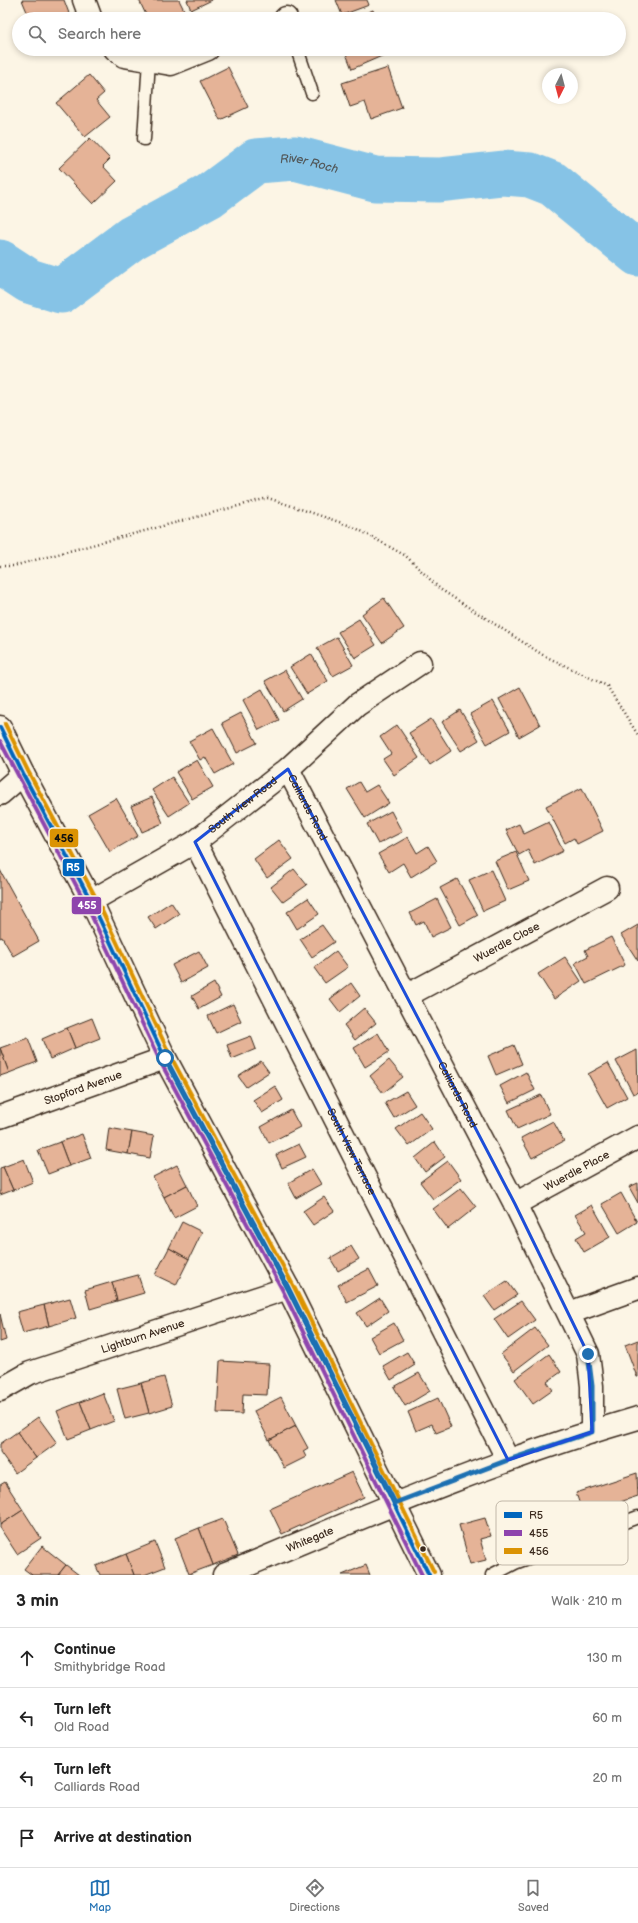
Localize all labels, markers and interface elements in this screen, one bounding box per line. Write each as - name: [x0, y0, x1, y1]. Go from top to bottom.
- search box: [12, 12, 626, 56]
- icon: search: [26, 23, 48, 45]
- text: Search here: [58, 25, 141, 44]
- north arrow: [542, 68, 578, 104]
- water label: River Roch: [280, 151, 340, 177]
- street label: Calliards Road: [285, 772, 330, 843]
- street label: South View Road: [206, 774, 280, 836]
- line badge: 456: [49, 828, 79, 848]
- text: 456: [54, 832, 74, 845]
- line badge: R5: [62, 858, 85, 877]
- text: R5: [66, 861, 81, 874]
- line badge: 455: [71, 896, 102, 915]
- text: 455: [77, 899, 97, 912]
- street label: Wuerdle Close: [471, 919, 542, 965]
- route start: [156, 1049, 174, 1067]
- street label: Calliards Road: [435, 1059, 480, 1130]
- street label: Stopford Avenue: [42, 1068, 124, 1108]
- street label: South View Terrace: [324, 1106, 379, 1198]
- street label: Wuerdle Place: [542, 1148, 612, 1194]
- street label: Lightburn Avenue: [99, 1316, 187, 1356]
- route end: [579, 1345, 597, 1363]
- legend: [496, 1501, 628, 1565]
- text: R5: [529, 1509, 543, 1522]
- street label: Whitegate: [284, 1524, 336, 1555]
- text: 455: [529, 1527, 548, 1540]
- unlabelled marker: [418, 1544, 428, 1554]
- text: 456: [529, 1545, 549, 1558]
- text: 3 min: [16, 1591, 59, 1611]
- text: Walk · 210 m: [551, 1593, 622, 1609]
- text: Continue: [54, 1640, 116, 1659]
- icon: ahead: [16, 1647, 38, 1669]
- text: 130 m: [587, 1650, 622, 1666]
- text: Smithybridge Road: [54, 1659, 165, 1675]
- text: Turn left: [54, 1700, 111, 1719]
- icon: left: [16, 1707, 38, 1729]
- text: 60 m: [592, 1710, 622, 1726]
- text: Old Road: [54, 1719, 109, 1735]
- text: Turn left: [54, 1760, 111, 1779]
- icon: left: [16, 1767, 38, 1789]
- text: 20 m: [592, 1770, 622, 1786]
- text: Calliards Road: [54, 1779, 140, 1795]
- icon: arrive: [16, 1827, 38, 1849]
- text: Arrive at destination: [54, 1828, 192, 1847]
- tab: Map: [89, 1877, 111, 1914]
- tab: Directions: [289, 1877, 340, 1914]
- tab: Saved: [518, 1877, 549, 1914]

